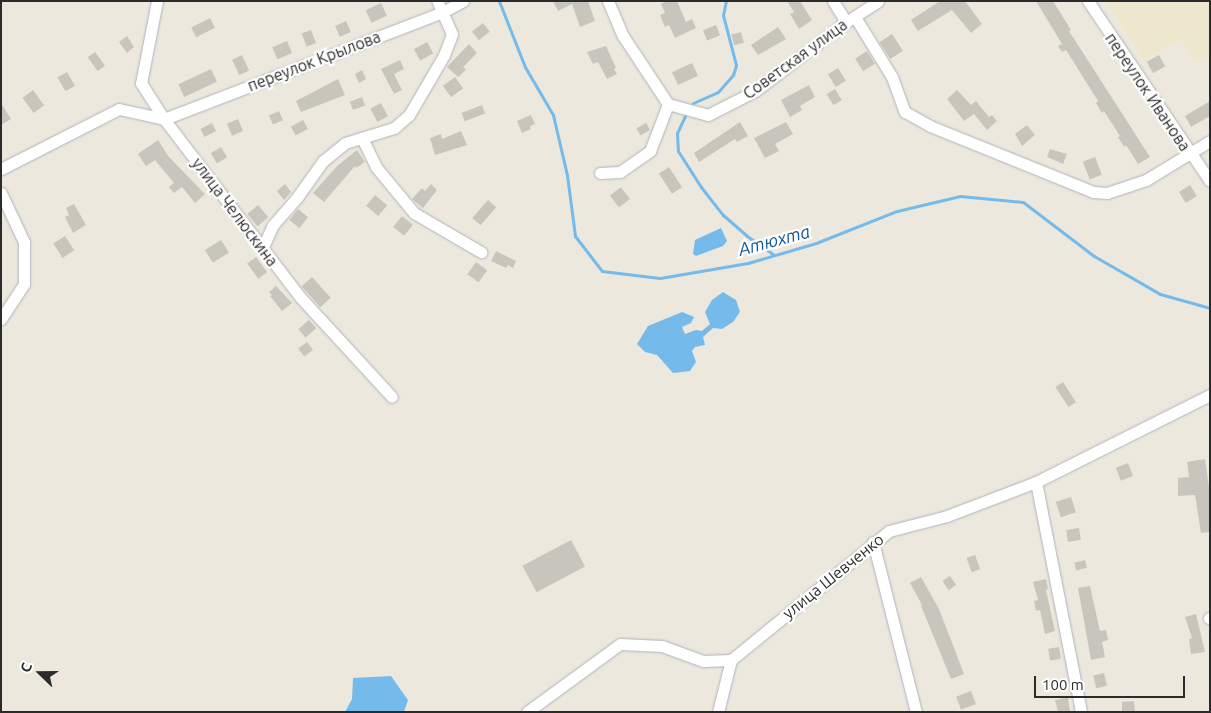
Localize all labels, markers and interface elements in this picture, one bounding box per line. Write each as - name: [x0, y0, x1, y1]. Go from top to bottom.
- street label: Советская улица: [739, 15, 851, 103]
- street label: переулок Крылова: [245, 27, 383, 95]
- street label: переулок Иванова: [1101, 29, 1195, 155]
- street label: улица Челюскина: [188, 154, 282, 270]
- water label: Атюхта: [736, 220, 812, 260]
- street label: улица Шевченко: [779, 529, 887, 623]
- north arrow: [15, 648, 65, 698]
- text: С: [17, 660, 35, 675]
- scale bar: [1036, 666, 1187, 698]
- text: 100 m: [1042, 676, 1084, 693]

